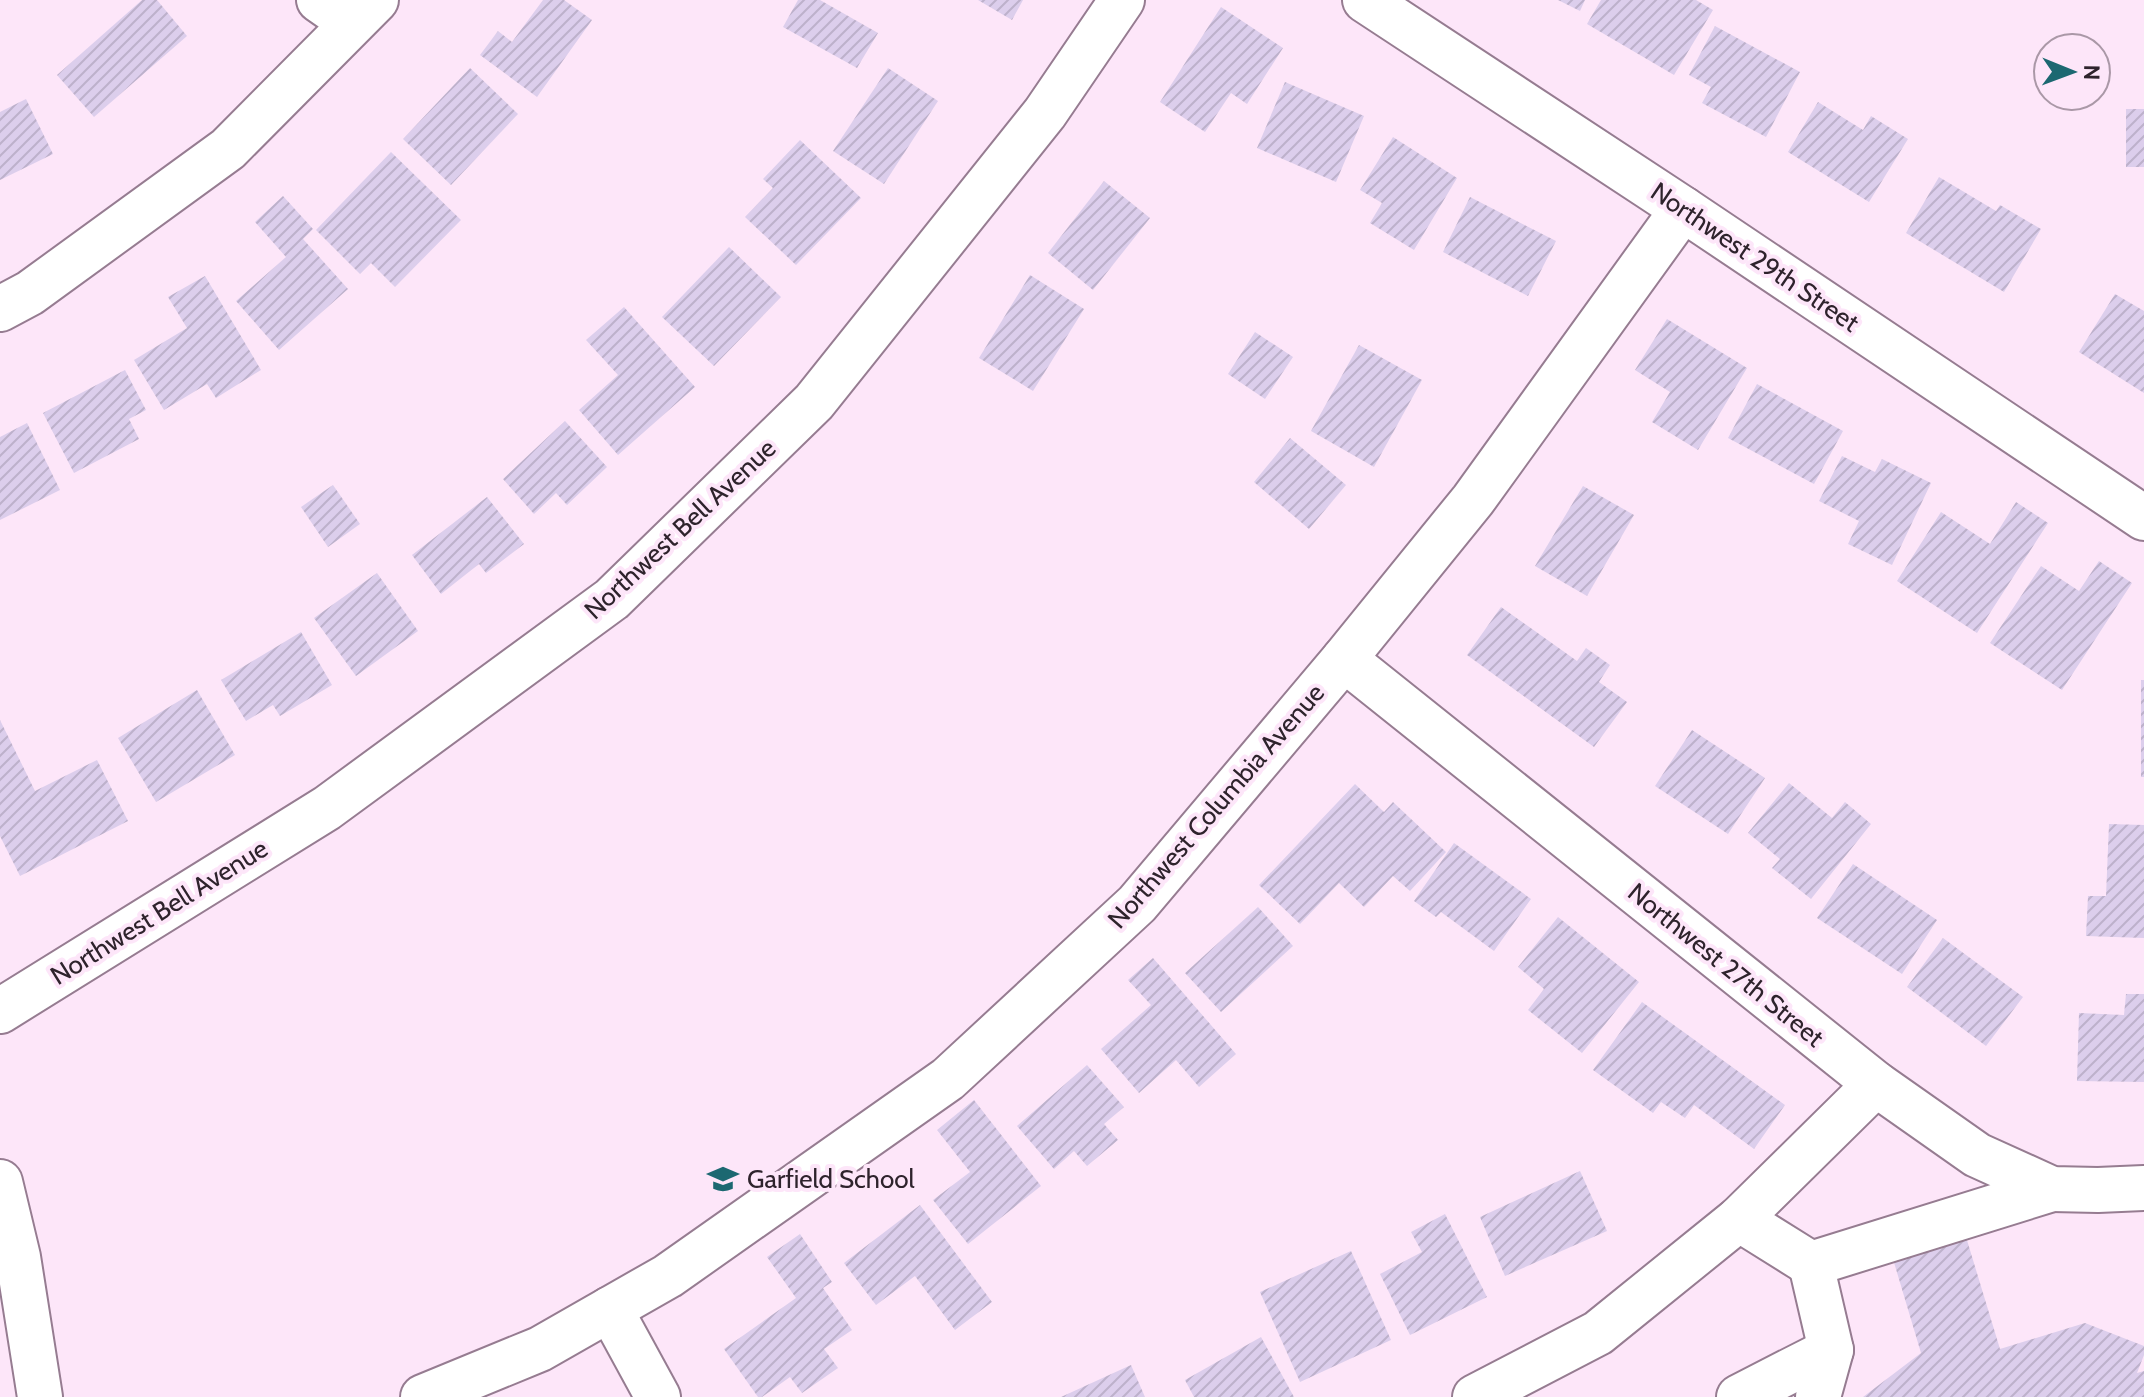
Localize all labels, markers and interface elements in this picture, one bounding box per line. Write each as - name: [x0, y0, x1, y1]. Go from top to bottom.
- north arrow: [2032, 32, 2112, 112]
- text: N: [2078, 64, 2105, 80]
- street label: Northwest 29th Street: [1645, 175, 1865, 339]
- street label: Northwest Bell Avenue: [578, 432, 782, 626]
- street label: Northwest Columbia Avenue: [1101, 677, 1331, 935]
- street label: Northwest Bell Avenue: [45, 832, 273, 992]
- street label: Northwest 27th Street: [1622, 876, 1831, 1054]
- school or university icon: Garfield School: [706, 1162, 740, 1196]
- place label: Garfield School: [747, 1163, 915, 1195]

